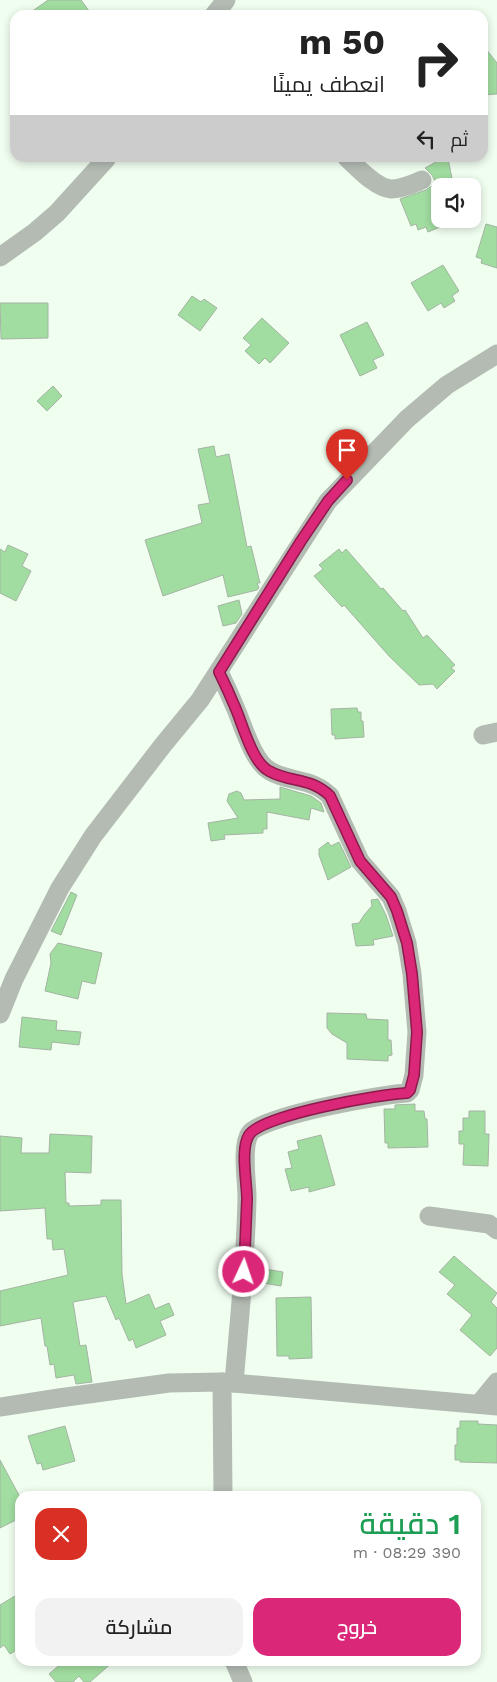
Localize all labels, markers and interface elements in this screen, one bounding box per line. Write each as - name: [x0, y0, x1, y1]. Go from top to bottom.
- text: 50 m: [299, 21, 385, 63]
- icon: right: [403, 30, 468, 95]
- text: انعطف يمينًا: [272, 72, 385, 97]
- icon: left: [412, 125, 440, 153]
- text: ثم: [450, 128, 468, 151]
- map controls: [431, 178, 481, 228]
- button: sound: [431, 178, 481, 228]
- pin: [326, 429, 368, 480]
- icon: arrive: [333, 436, 361, 464]
- position arrow: [217, 1245, 269, 1297]
- text: 1 دقيقة: [359, 1506, 461, 1541]
- button: close: [35, 1508, 87, 1560]
- text: 390 m · 08:29: [353, 1543, 461, 1562]
- button: مشاركة: [35, 1598, 243, 1656]
- button: خروج: [253, 1598, 461, 1656]

